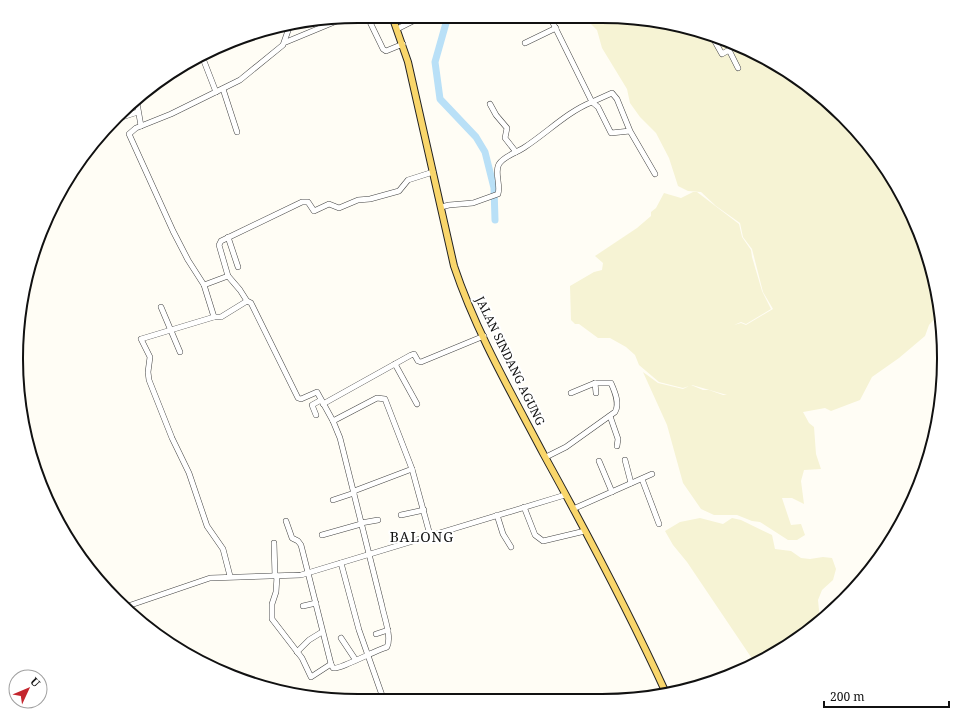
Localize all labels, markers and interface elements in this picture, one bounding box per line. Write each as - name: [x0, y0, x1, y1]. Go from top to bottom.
- street label: JALAN SINDANG AGUNG: [471, 292, 549, 429]
- district label: BALONG: [390, 527, 454, 546]
- north arrow: [8, 669, 48, 709]
- text: U: [27, 674, 44, 690]
- scale bar: [824, 683, 949, 709]
- text: 200 m: [830, 688, 865, 705]

